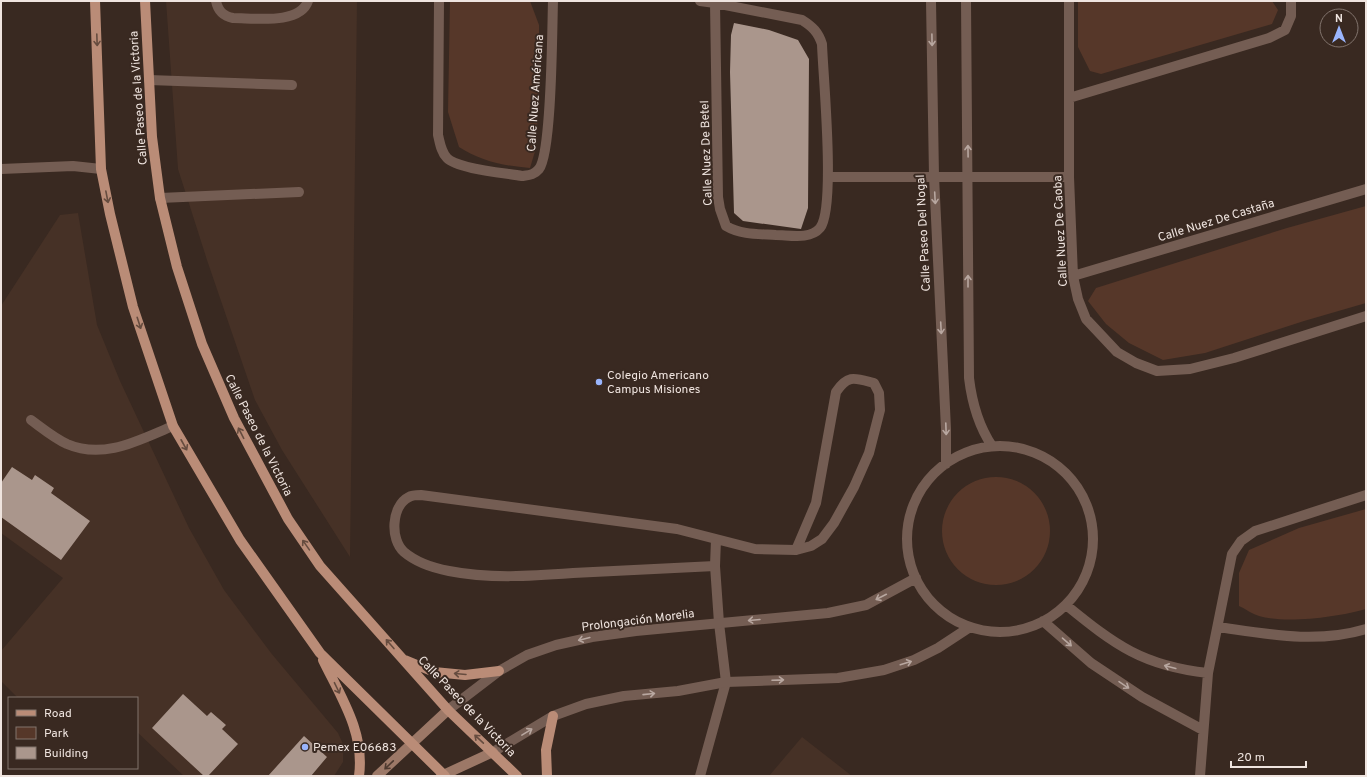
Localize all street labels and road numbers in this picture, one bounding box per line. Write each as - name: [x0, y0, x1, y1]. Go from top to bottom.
- street label: Calle Paseo de la Victoria: [126, 30, 152, 166]
- street label: Calle Nuez Américana: [524, 34, 548, 152]
- street label: Calle Nuez De Betel: [697, 100, 717, 206]
- street label: Calle Paseo Del Nogal: [913, 174, 935, 292]
- street label: Calle Nuez De Caoba: [1050, 175, 1072, 287]
- street label: Calle Nuez De Castaña: [1156, 196, 1276, 246]
- street label: Calle Paseo de la Victoria: [220, 372, 296, 499]
- street label: Prolongación Morelia: [581, 606, 695, 636]
- street label: Calle Paseo de la Victoria: [414, 653, 519, 761]

